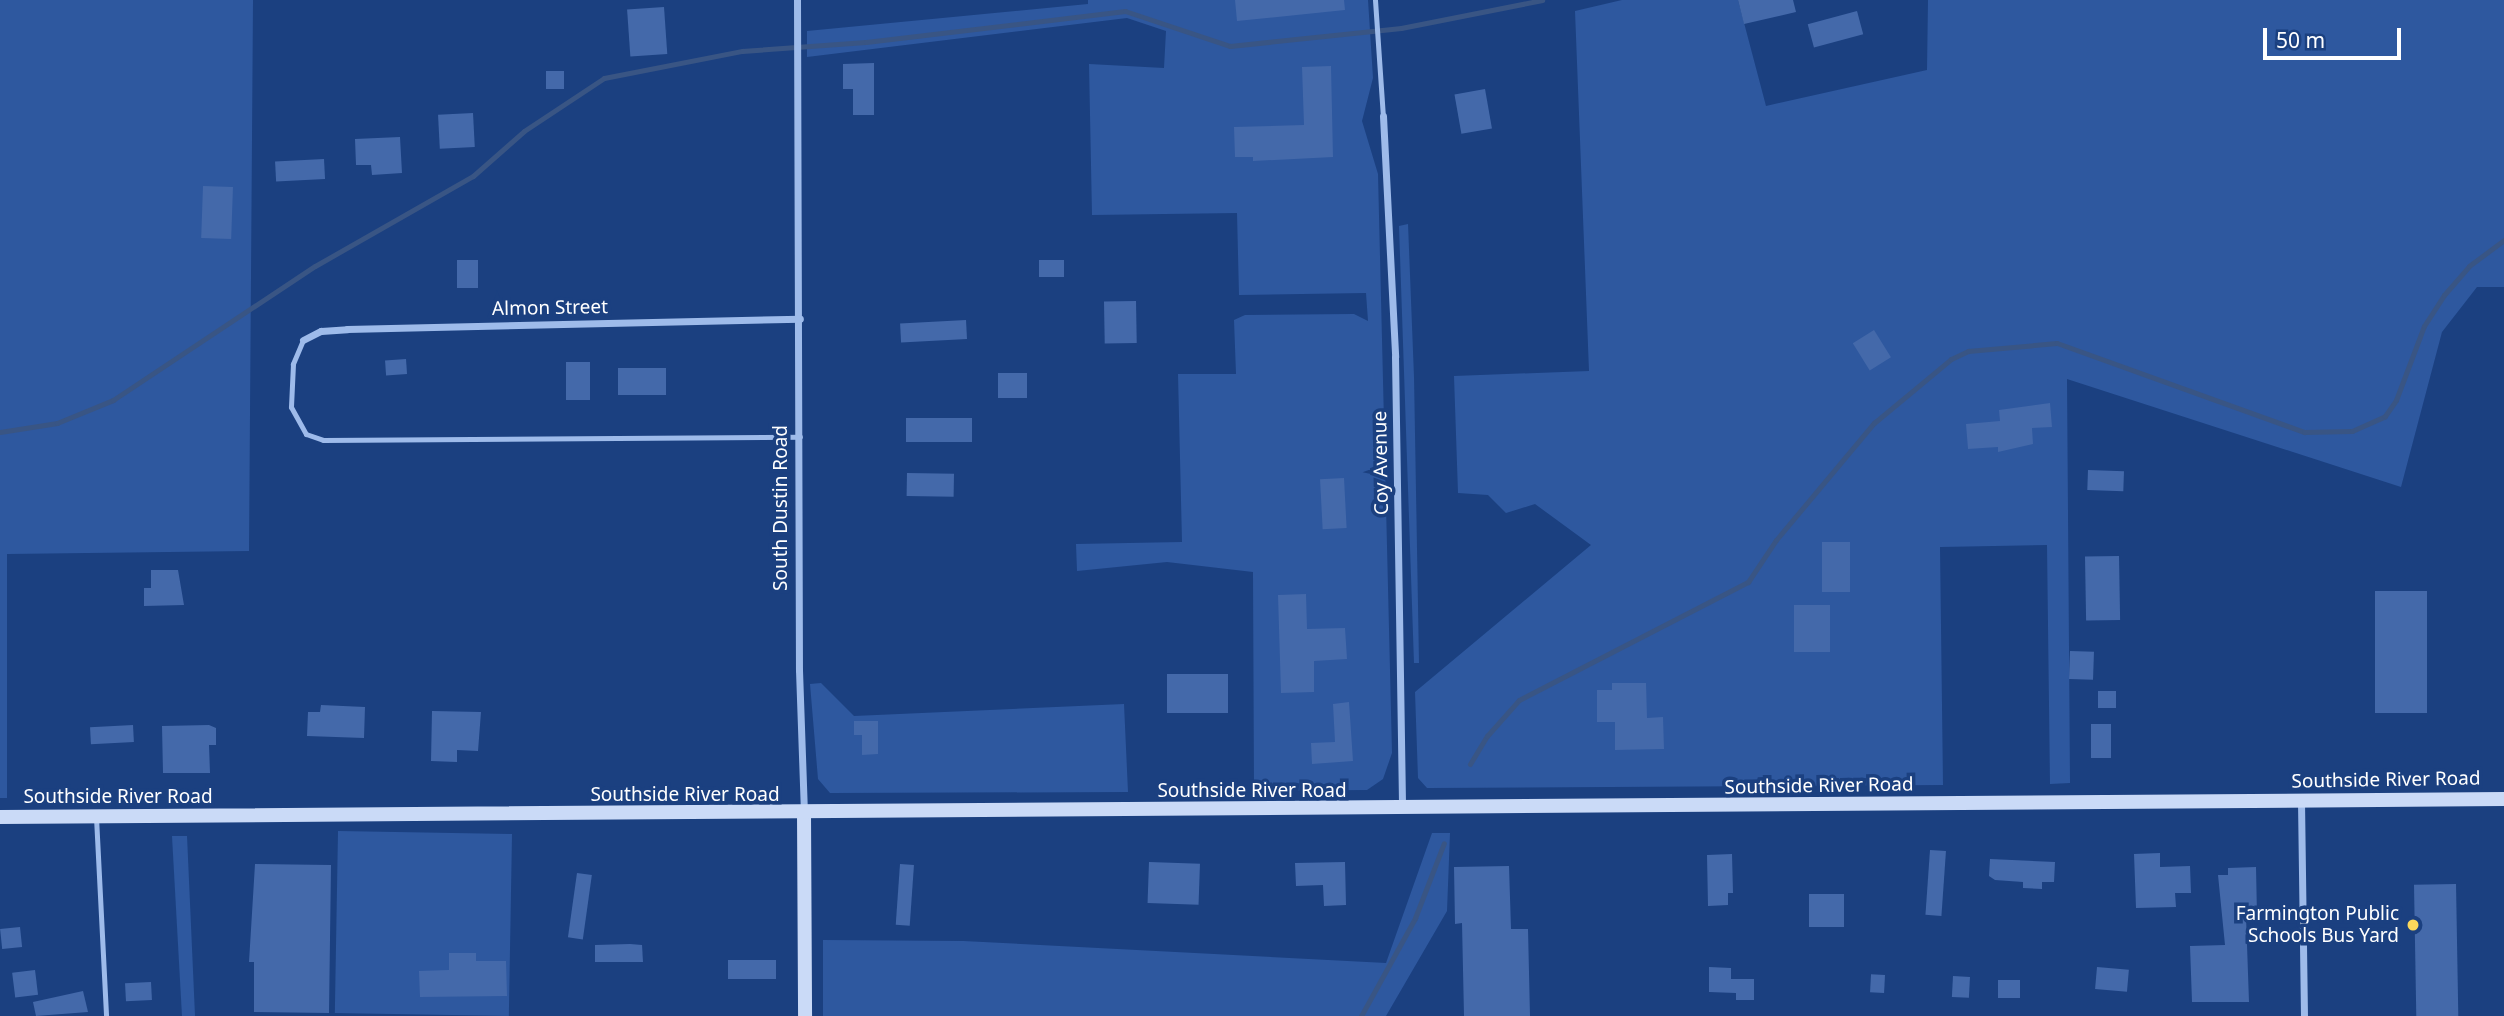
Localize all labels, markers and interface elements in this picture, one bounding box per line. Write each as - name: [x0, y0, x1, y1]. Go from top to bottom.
- scale bar: [2266, 14, 2404, 58]
- text: 50 m: [2276, 26, 2325, 54]
- street label: Almon Street: [492, 296, 608, 320]
- street label: Coy Avenue: [1369, 411, 1393, 515]
- street label: South Dustin Road: [770, 425, 792, 591]
- street label: Southside River Road: [2291, 767, 2481, 793]
- street label: Southside River Road: [1724, 773, 1914, 799]
- street label: Southside River Road: [1157, 780, 1347, 802]
- street label: Southside River Road: [590, 784, 780, 806]
- street label: Southside River Road: [23, 786, 213, 808]
- place label: Farmington Public Schools Bus Yard: [2236, 903, 2399, 947]
- marker: Farmington Public Schools Bus Yard: [2405, 917, 2421, 933]

